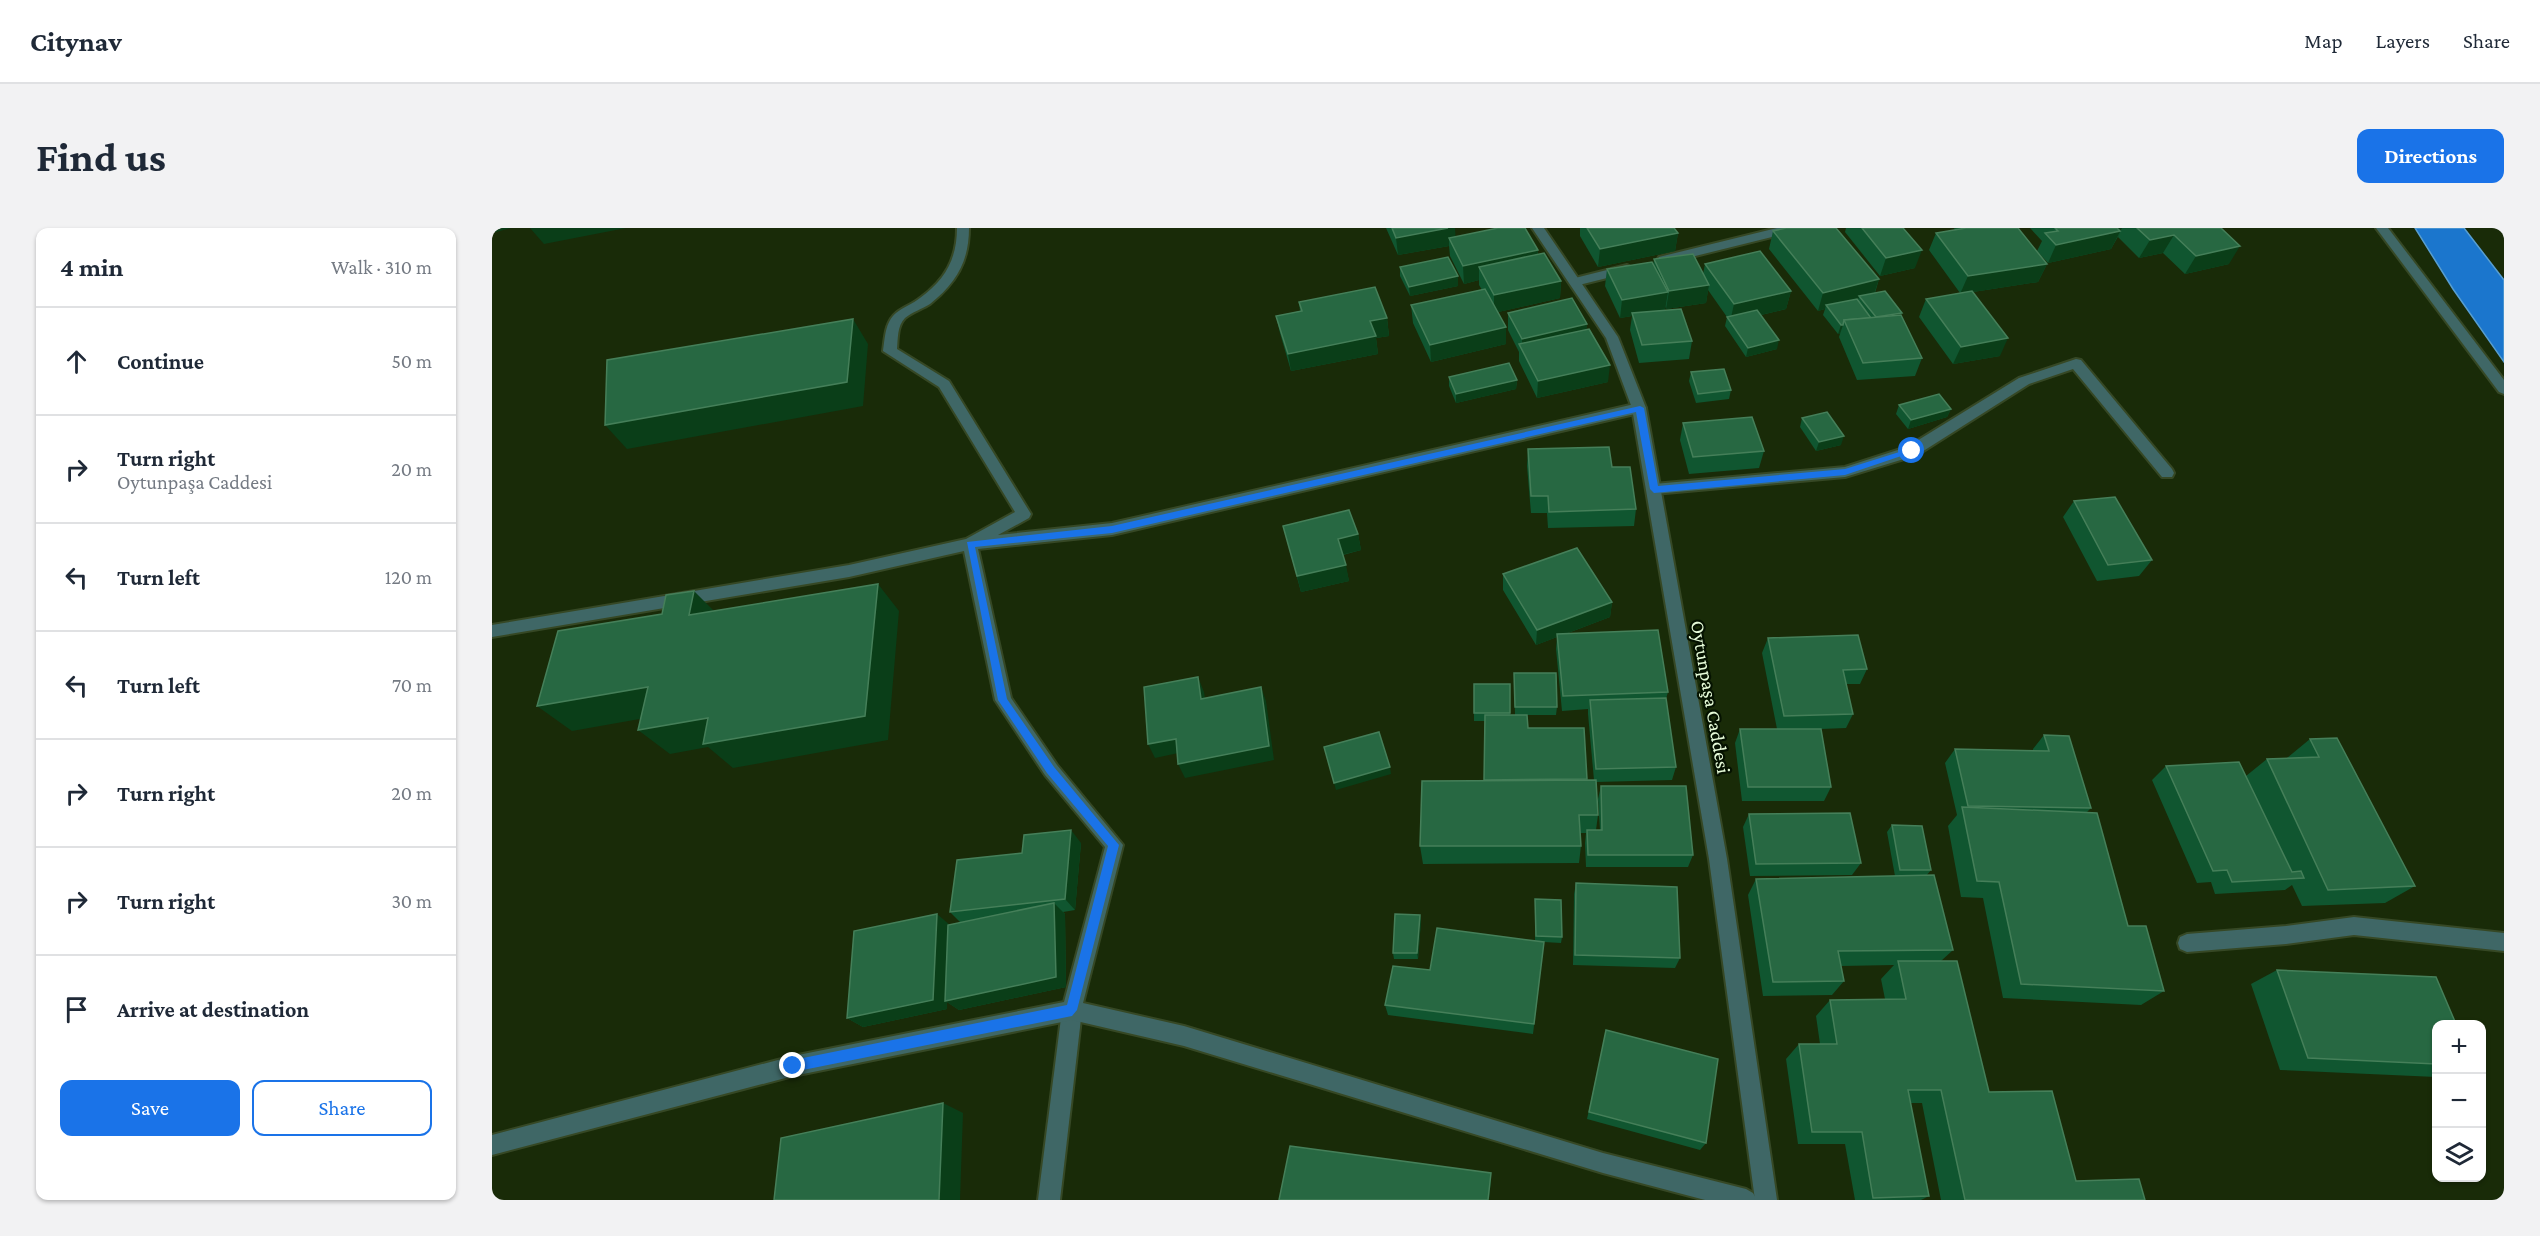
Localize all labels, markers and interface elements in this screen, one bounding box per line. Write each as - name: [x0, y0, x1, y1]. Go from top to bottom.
- text: Citynav: [30, 26, 122, 57]
- text: Map: [2304, 29, 2343, 53]
- text: Layers: [2376, 29, 2430, 53]
- text: Share: [2463, 29, 2510, 53]
- button: Directions: [2357, 129, 2504, 183]
- text: Find us: [36, 133, 166, 180]
- text: 4 min: [60, 253, 124, 282]
- text: Walk · 310 m: [331, 256, 432, 278]
- icon: ahead: [60, 345, 93, 378]
- text: Continue: [117, 349, 204, 374]
- text: 50 m: [391, 350, 432, 372]
- route start: [1898, 437, 1924, 463]
- text: Turn right: [117, 446, 215, 471]
- icon: right: [60, 453, 93, 486]
- text: 20 m: [391, 458, 432, 480]
- text: Oytunpaşa Caddesi: [117, 471, 272, 493]
- icon: left: [60, 561, 93, 594]
- text: Turn left: [117, 565, 200, 590]
- text: 120 m: [385, 566, 432, 588]
- street label: Oytunpaşa Caddesi: [1686, 619, 1735, 775]
- icon: left: [60, 669, 93, 702]
- text: Turn left: [117, 673, 200, 698]
- text: 70 m: [392, 674, 432, 696]
- icon: right: [60, 777, 93, 810]
- text: Turn right: [117, 781, 215, 806]
- text: 20 m: [391, 782, 432, 804]
- icon: right: [60, 885, 93, 918]
- text: Turn right: [117, 889, 215, 914]
- text: 30 m: [391, 890, 432, 912]
- icon: arrive: [60, 993, 93, 1026]
- text: Arrive at destination: [117, 997, 309, 1022]
- map controls: [2432, 1020, 2486, 1182]
- button: +: [2432, 1020, 2486, 1074]
- route end: [779, 1052, 805, 1078]
- button: −: [2432, 1074, 2486, 1128]
- button: Save: [60, 1080, 240, 1136]
- button: Share: [252, 1080, 432, 1136]
- button: layers: [2432, 1128, 2486, 1182]

